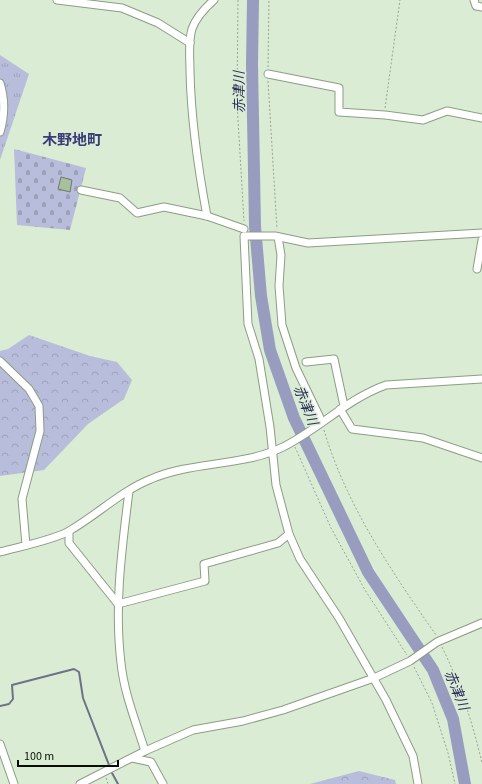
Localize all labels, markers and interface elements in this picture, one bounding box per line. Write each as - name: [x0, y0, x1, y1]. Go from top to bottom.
- water label: 赤津川: [230, 69, 250, 113]
- district label: 木野地町: [42, 130, 102, 151]
- water label: 赤津川: [288, 382, 323, 430]
- water label: 赤津川: [439, 667, 474, 715]
- scale bar: [18, 742, 118, 768]
- text: 100 m: [24, 748, 54, 765]

